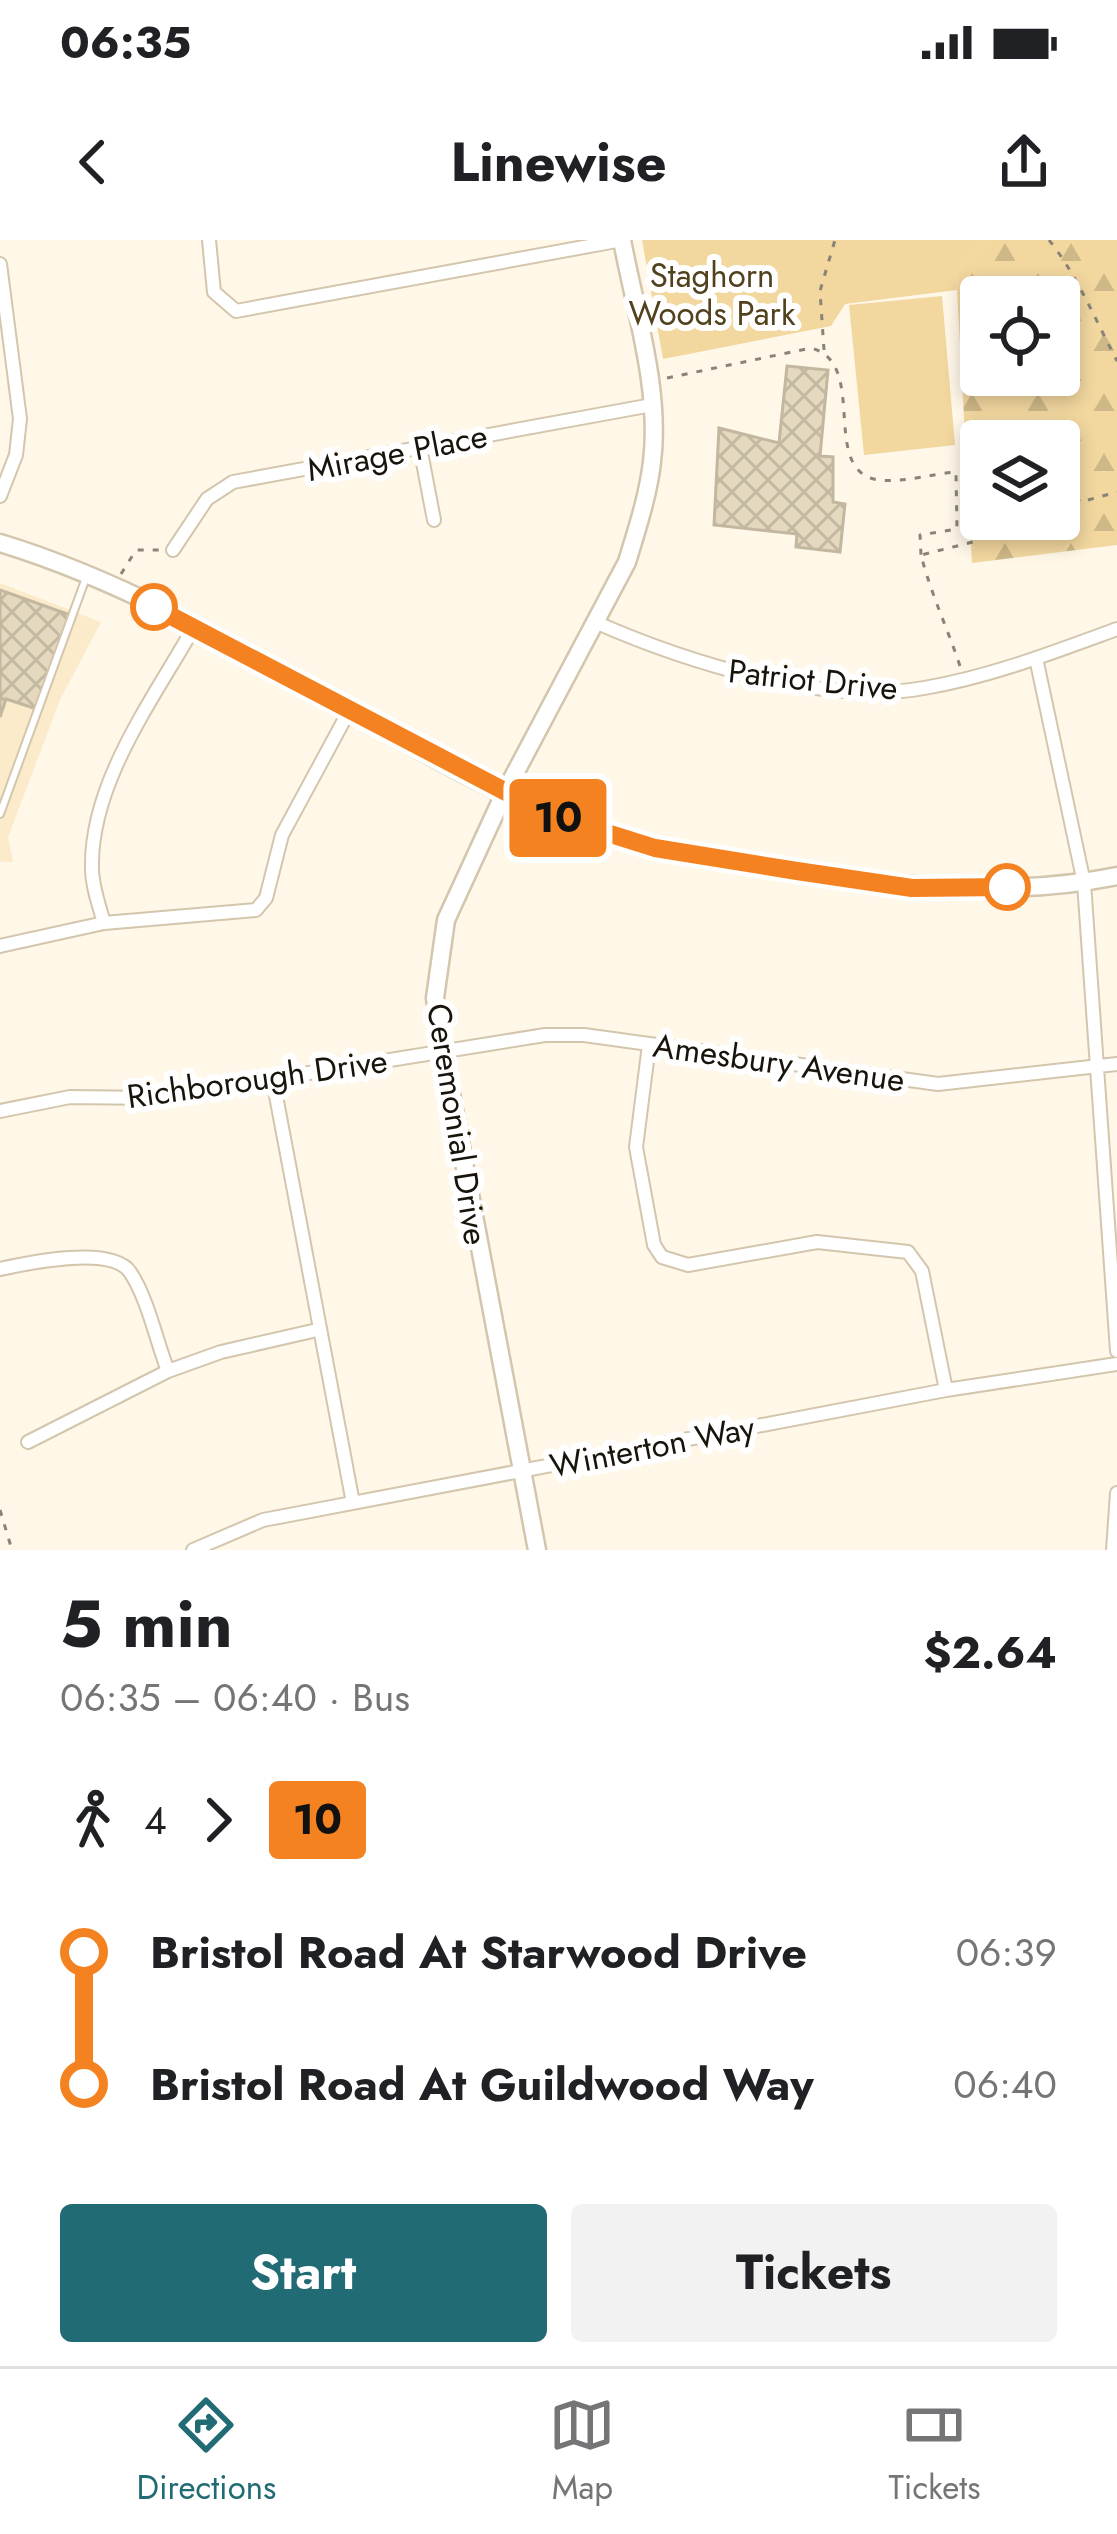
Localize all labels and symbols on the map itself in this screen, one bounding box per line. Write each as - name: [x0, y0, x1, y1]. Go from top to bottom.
- park label: Staghorn Woods Park: [629, 252, 796, 337]
- street label: Mirage Place: [303, 412, 491, 493]
- unlabelled marker: [132, 585, 176, 629]
- street label: Patriot Drive: [726, 647, 900, 712]
- line badge: 10: [504, 779, 612, 857]
- unlabelled marker: [985, 865, 1029, 909]
- street label: Ceremonial Drive: [415, 1000, 500, 1248]
- street label: Amesbury Avenue: [650, 1022, 908, 1103]
- street label: Richborough Drive: [124, 1037, 390, 1120]
- street label: Winterton Way: [546, 1404, 759, 1489]

